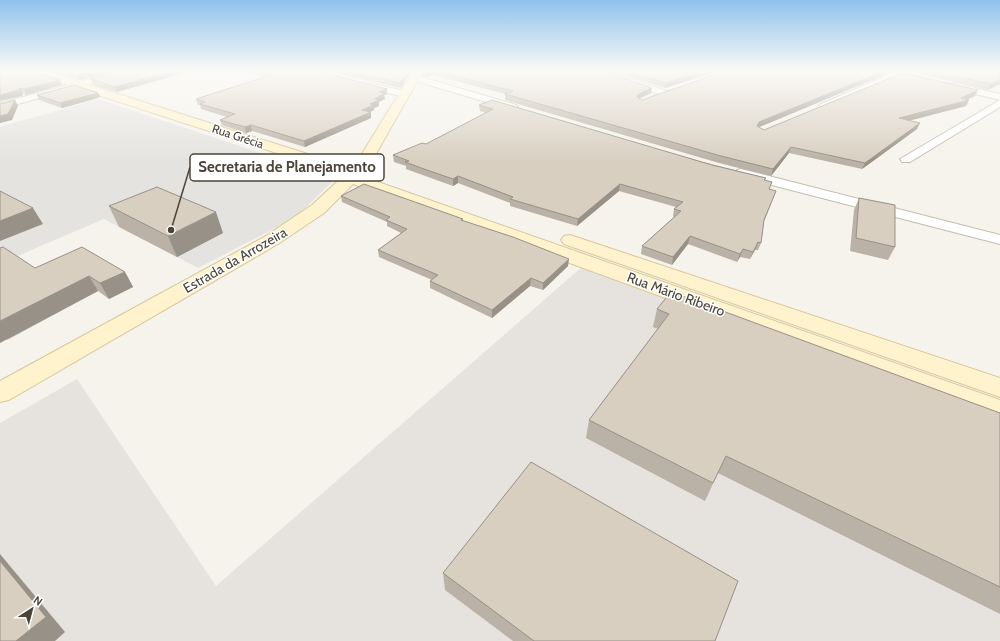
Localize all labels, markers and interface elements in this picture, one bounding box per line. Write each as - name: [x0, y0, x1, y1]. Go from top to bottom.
- street label: Rua Grécia: [210, 121, 266, 151]
- callout: Secretaria de Planejamento: [190, 154, 384, 181]
- text: Secretaria de Planejamento: [198, 158, 376, 176]
- street label: Estrada da Arrozeira: [180, 223, 290, 297]
- street label: Rua Mário Ribeiro: [625, 268, 728, 320]
- north arrow: [12, 589, 52, 629]
- text: N: [31, 593, 45, 609]

